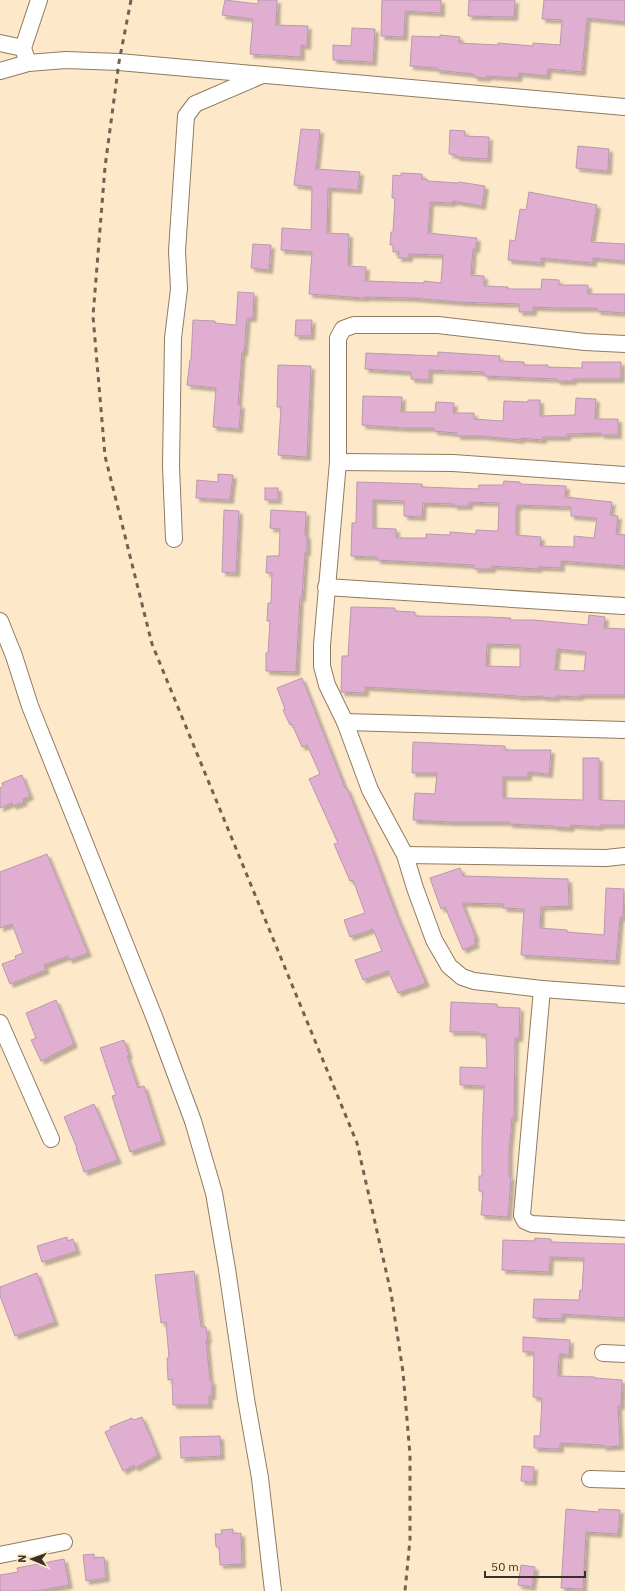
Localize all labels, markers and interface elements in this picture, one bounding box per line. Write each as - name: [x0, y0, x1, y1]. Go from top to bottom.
- north arrow: [12, 1539, 52, 1579]
- scale bar: [485, 1553, 585, 1579]
- text: N: [15, 1554, 29, 1563]
- text: 50 m: [491, 1559, 519, 1574]

